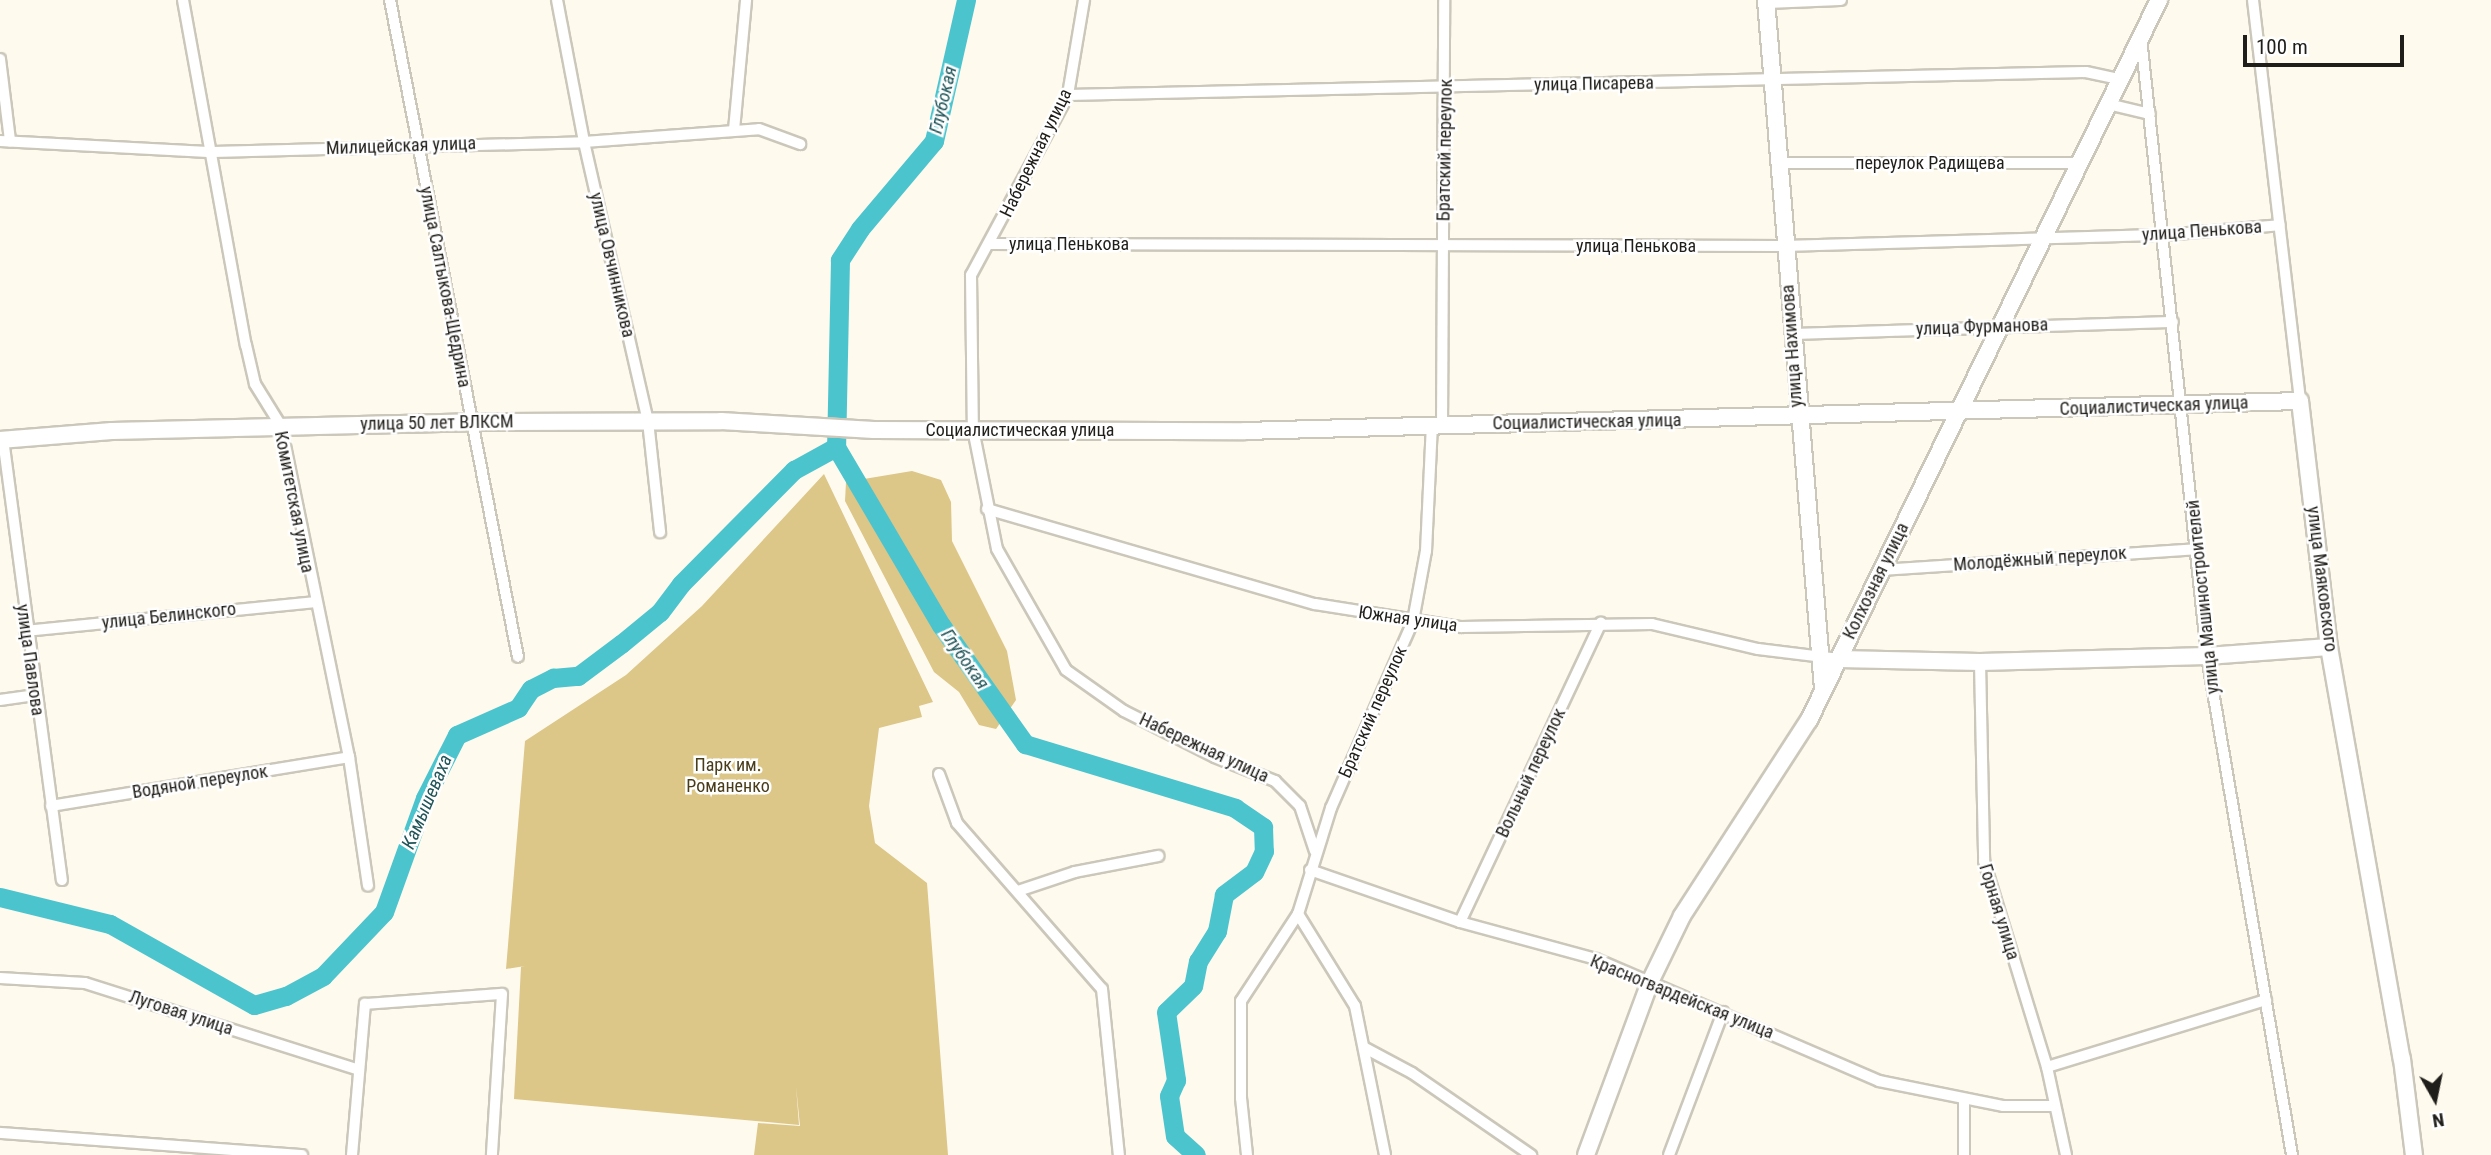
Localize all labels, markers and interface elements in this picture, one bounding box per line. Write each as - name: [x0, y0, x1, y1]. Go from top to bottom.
- scale bar: [2246, 21, 2407, 65]
- text: 100 m: [2256, 35, 2308, 59]
- water label: Глубокая: [924, 64, 962, 136]
- street label: улица Писарева: [1534, 72, 1654, 96]
- street label: Братский переулок: [1433, 79, 1457, 221]
- street label: Набережная улица: [996, 85, 1076, 221]
- street label: Милицейская улица: [326, 133, 476, 159]
- street label: переулок Радищева: [1855, 152, 2005, 174]
- street label: улица Салтыкова-Щедрина: [415, 185, 475, 389]
- street label: улица Овчинникова: [585, 190, 639, 340]
- street label: улица Пенькова: [2141, 216, 2263, 246]
- street label: улица Пенькова: [1009, 233, 1129, 255]
- street label: улица Пенькова: [1576, 235, 1696, 257]
- street label: улица Нахимова: [1777, 284, 1807, 408]
- street label: улица Фурманова: [1915, 314, 2049, 340]
- street label: Социалистическая улица: [2059, 392, 2249, 420]
- street label: Социалистическая улица: [1492, 410, 1682, 434]
- street label: улица 50 лет ВЛКСМ: [360, 411, 514, 435]
- street label: Социалистическая улица: [926, 419, 1114, 441]
- street label: Комитетская улица: [270, 429, 318, 575]
- street label: улица Машиностроителей: [2182, 499, 2224, 695]
- street label: улица Маяковского: [2302, 505, 2342, 653]
- street label: Колхозная улица: [1838, 519, 1914, 643]
- street label: Молодёжный переулок: [1953, 542, 2127, 576]
- street label: улица Белинского: [101, 598, 237, 634]
- street label: Южная улица: [1357, 601, 1459, 637]
- street label: улица Павлова: [11, 603, 49, 717]
- water label: Глубокая: [936, 624, 994, 694]
- street label: Братский переулок: [1334, 643, 1412, 781]
- street label: Вольный переулок: [1492, 705, 1570, 841]
- street label: Набережная улица: [1136, 709, 1272, 787]
- water label: Камышеваха: [397, 751, 457, 853]
- park label: Парк им. Романенко: [686, 755, 770, 798]
- street label: Водяной переулок: [131, 761, 269, 803]
- street label: Горная улица: [1974, 861, 2024, 963]
- street label: Красногвардейская улица: [1587, 950, 1777, 1044]
- street label: Луговая улица: [126, 986, 236, 1040]
- north arrow: [2400, 1064, 2470, 1134]
- text: N: [2431, 1108, 2446, 1133]

